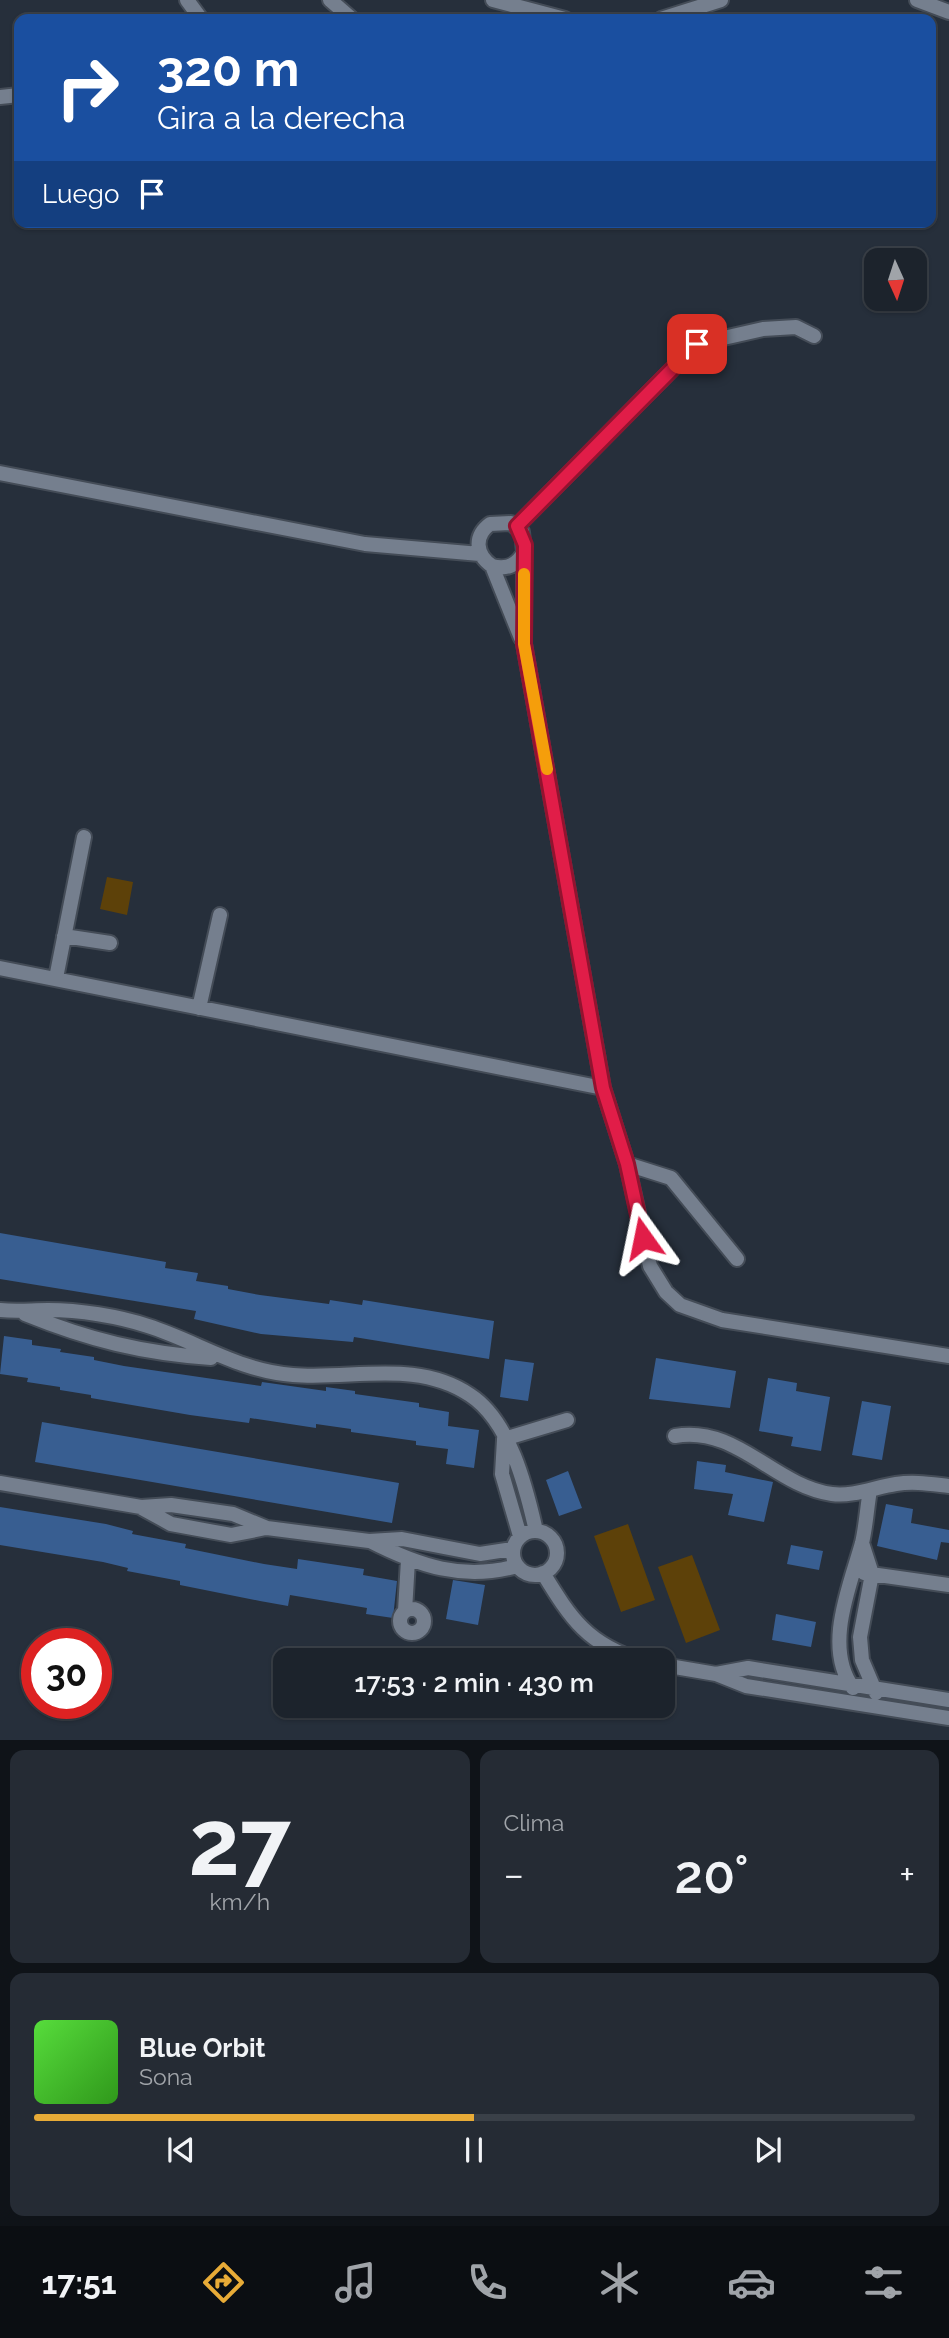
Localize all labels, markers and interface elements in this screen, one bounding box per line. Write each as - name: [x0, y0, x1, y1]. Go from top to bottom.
- text: 320 m: [157, 40, 299, 97]
- icon: right: [42, 42, 133, 133]
- text: Gira a la derecha: [157, 99, 405, 136]
- icon: arrive: [133, 175, 171, 213]
- text: Luego: [42, 179, 119, 209]
- north arrow: [864, 248, 928, 312]
- map controls: [864, 248, 927, 311]
- pin: [667, 314, 727, 374]
- icon: arrive: [678, 325, 716, 363]
- position arrow: [606, 1201, 680, 1275]
- speed limit sign: 30: [21, 1628, 112, 1719]
- text: 17:53 · 2 min · 430 m: [354, 1668, 594, 1698]
- text: 27: [189, 1789, 291, 1896]
- text: Clima: [504, 1809, 564, 1836]
- text: 20°: [675, 1844, 749, 1905]
- text: −: [504, 1852, 524, 1897]
- text: +: [899, 1852, 915, 1897]
- text: km/h: [209, 1888, 270, 1915]
- text: Blue Orbit: [139, 2033, 266, 2063]
- text: Sona: [139, 2063, 193, 2090]
- icon: previous: [162, 2131, 200, 2169]
- icon: pause: [455, 2131, 493, 2169]
- icon: next: [749, 2131, 787, 2169]
- icon: directions: [199, 2258, 248, 2307]
- icon: music: [331, 2258, 380, 2307]
- icon: phone: [463, 2258, 512, 2307]
- icon: climate: [595, 2258, 644, 2307]
- icon: car: [727, 2258, 776, 2307]
- icon: filters: [859, 2258, 908, 2307]
- text: 17:51: [41, 2264, 117, 2301]

